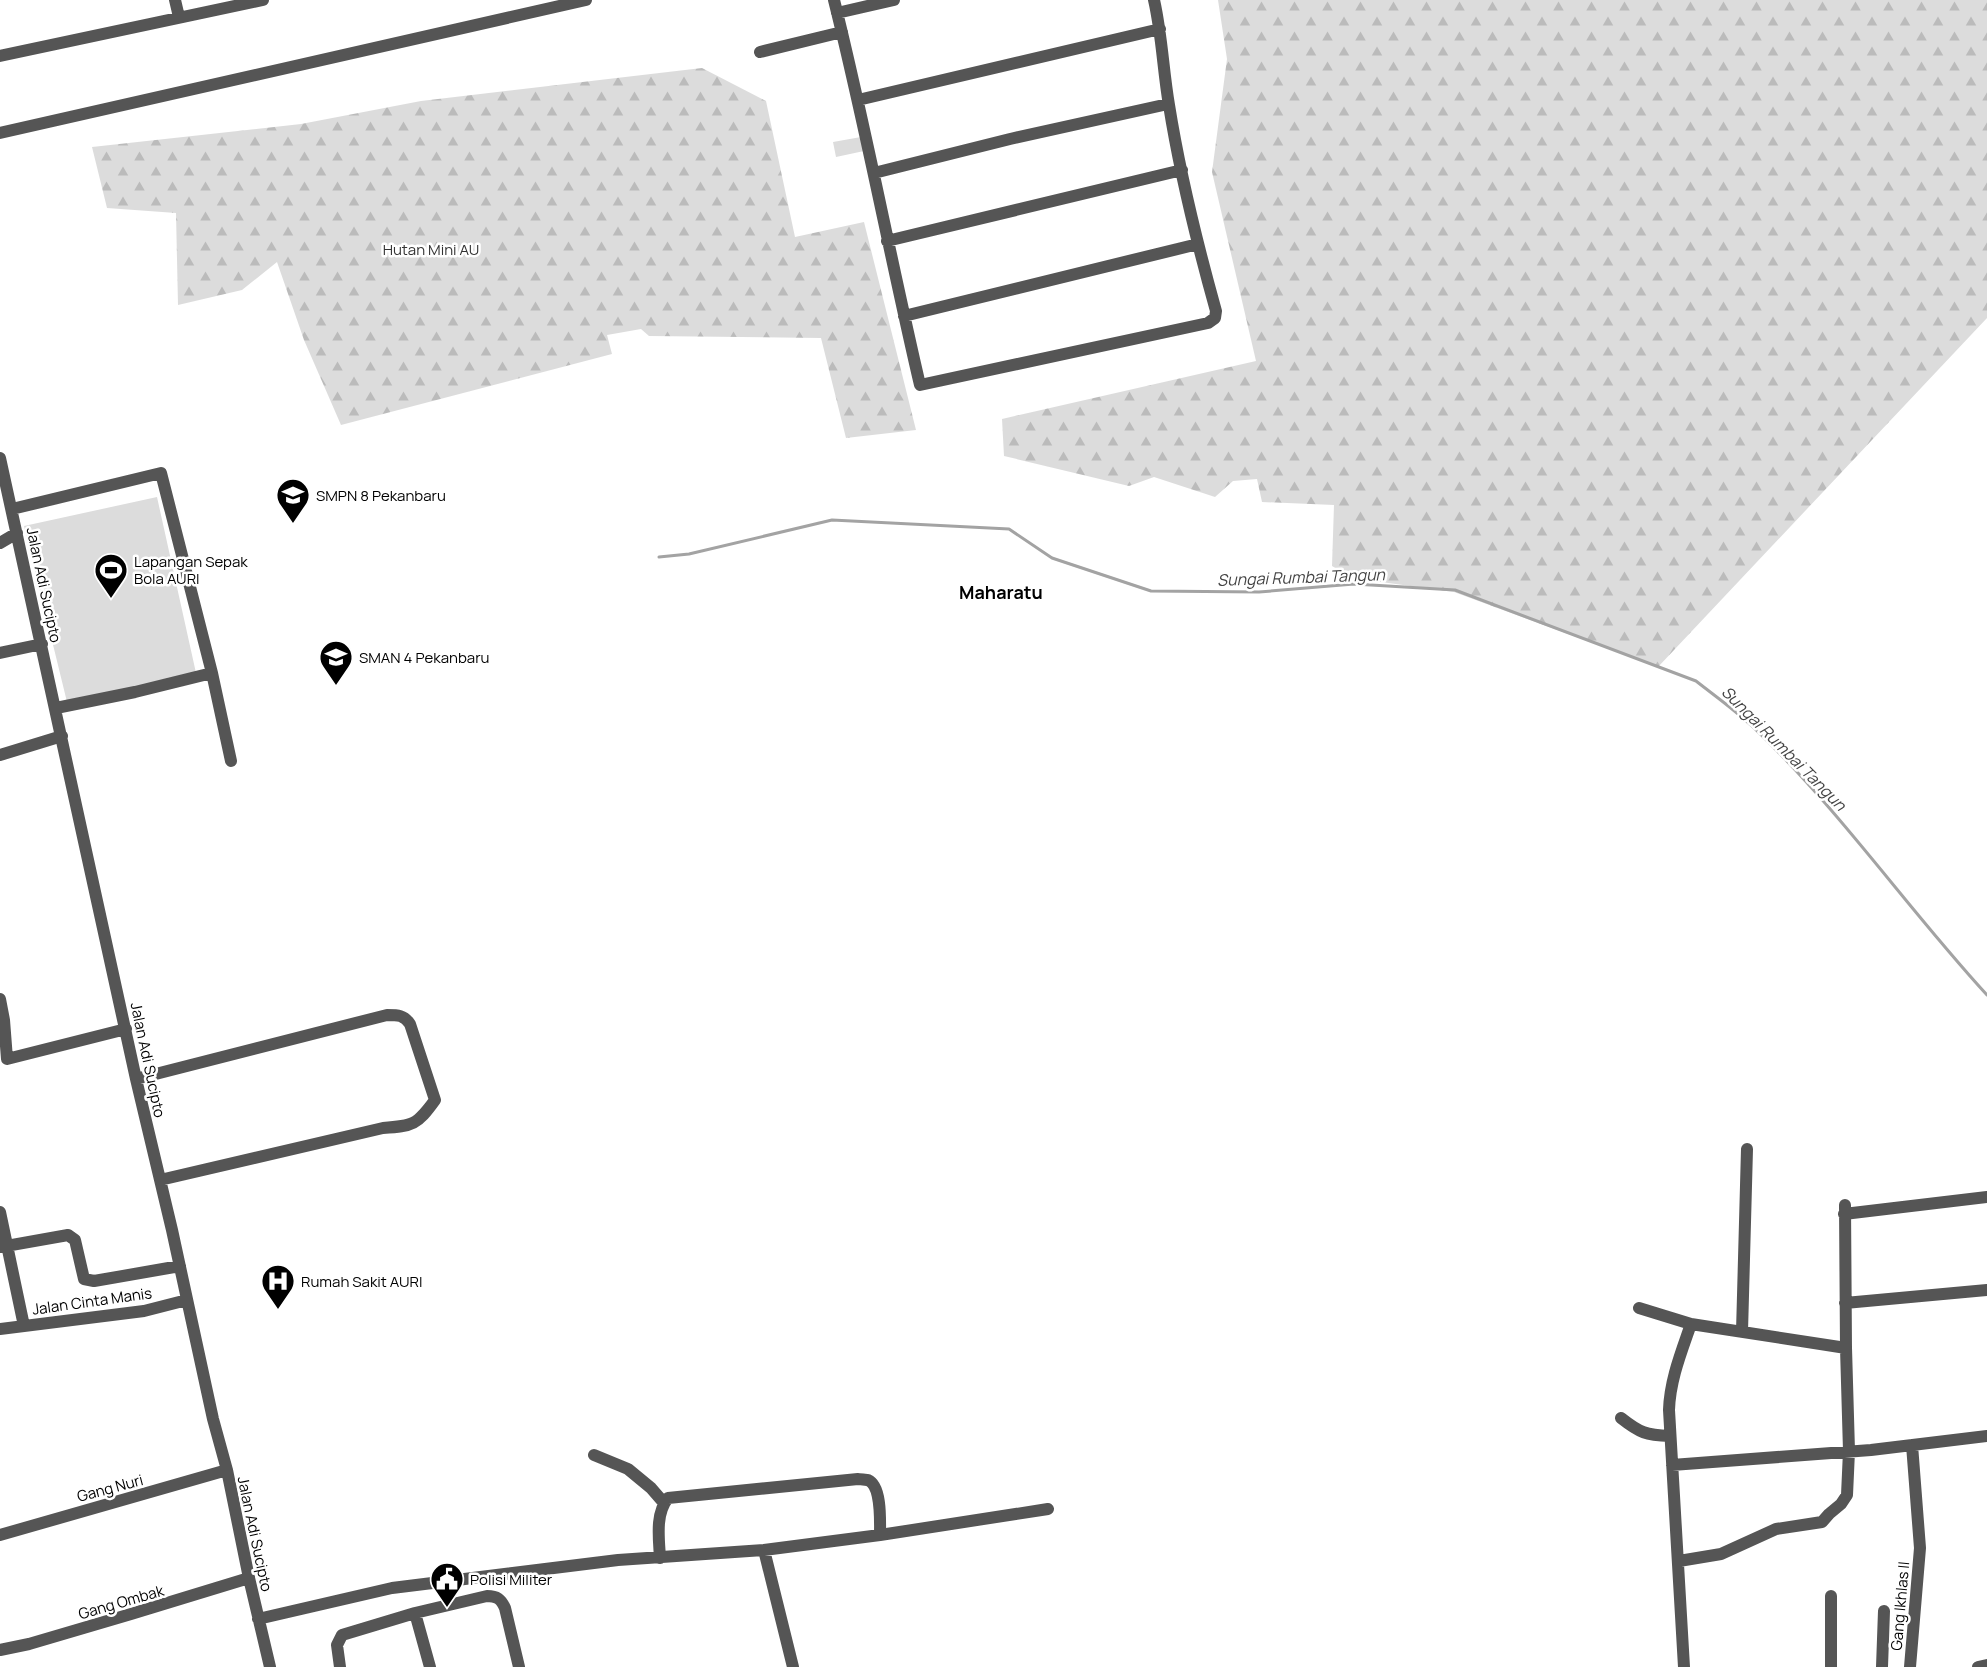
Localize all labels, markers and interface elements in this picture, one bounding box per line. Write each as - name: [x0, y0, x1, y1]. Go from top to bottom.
- park label: Hutan Mini AU: [383, 239, 479, 260]
- school or university icon: SMPN 8 Pekanbaru: [275, 477, 311, 524]
- place label: SMPN 8 Pekanbaru: [316, 485, 446, 506]
- street label: Jalan Adi Sucipto: [22, 526, 66, 645]
- place label: Lapangan Sepak Bola AURI: [134, 551, 248, 589]
- sports icon: Lapangan Sepak Bola AURI: [93, 552, 129, 599]
- water label: Sungai Rumbai Tangun: [1217, 563, 1386, 591]
- district label: Maharatu: [959, 580, 1043, 604]
- school or university icon: SMAN 4 Pekanbaru: [318, 639, 354, 686]
- place label: SMAN 4 Pekanbaru: [359, 647, 489, 668]
- water label: Sungai Rumbai Tangun: [1717, 681, 1851, 815]
- street label: Jalan Adi Sucipto: [126, 1001, 170, 1120]
- hospital icon: Rumah Sakit AURI: [260, 1263, 296, 1310]
- place label: Rumah Sakit AURI: [301, 1271, 423, 1292]
- street label: Jalan Cinta Manis: [31, 1282, 153, 1320]
- street label: Gang Nuri: [75, 1469, 145, 1507]
- street label: Jalan Adi Sucipto: [233, 1475, 277, 1594]
- public building icon: Polisi Militer: [429, 1561, 465, 1608]
- street label: Gang Ikhlas II: [1886, 1561, 1914, 1651]
- place label: Polisi Militer: [470, 1569, 553, 1590]
- street label: Gang Ombak: [76, 1580, 167, 1624]

